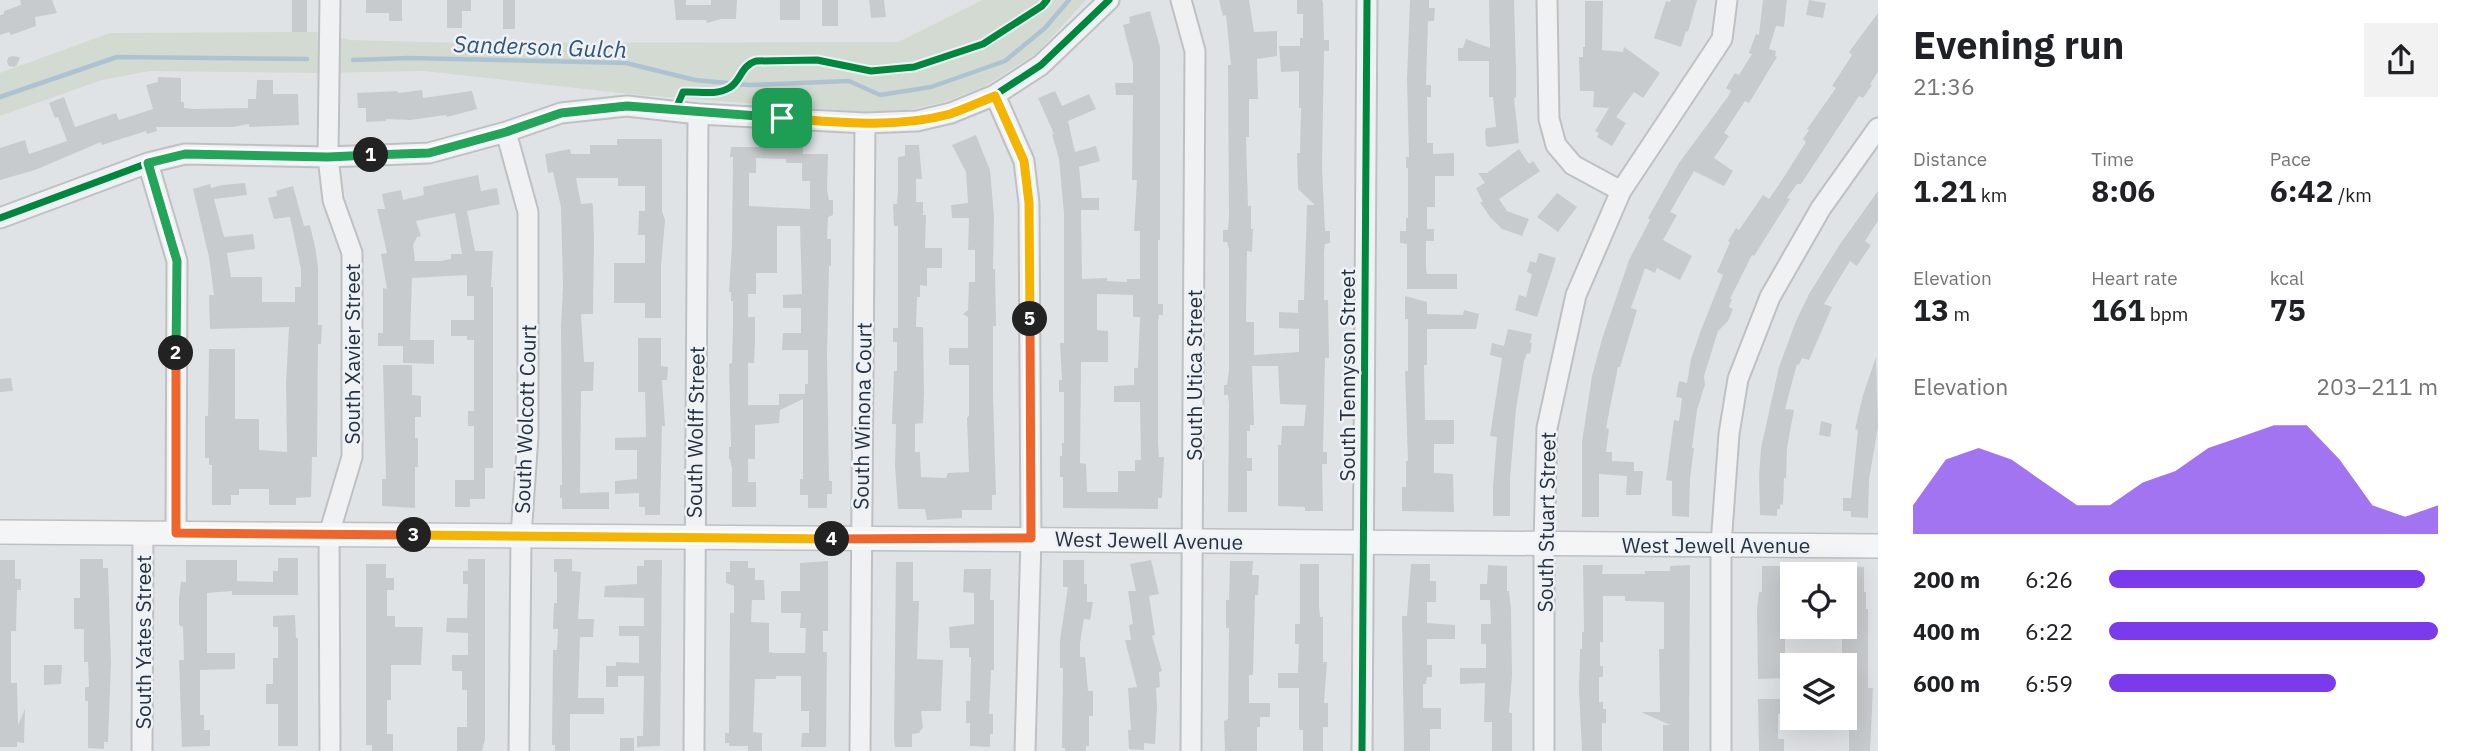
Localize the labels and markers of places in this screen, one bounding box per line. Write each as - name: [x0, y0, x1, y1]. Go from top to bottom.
- pin: [752, 88, 812, 148]
- pin: 1: [354, 138, 388, 172]
- pin: 5: [1012, 302, 1048, 336]
- pin: 2: [158, 336, 194, 370]
- pin: 3: [396, 518, 432, 552]
- pin: 4: [814, 522, 850, 556]

